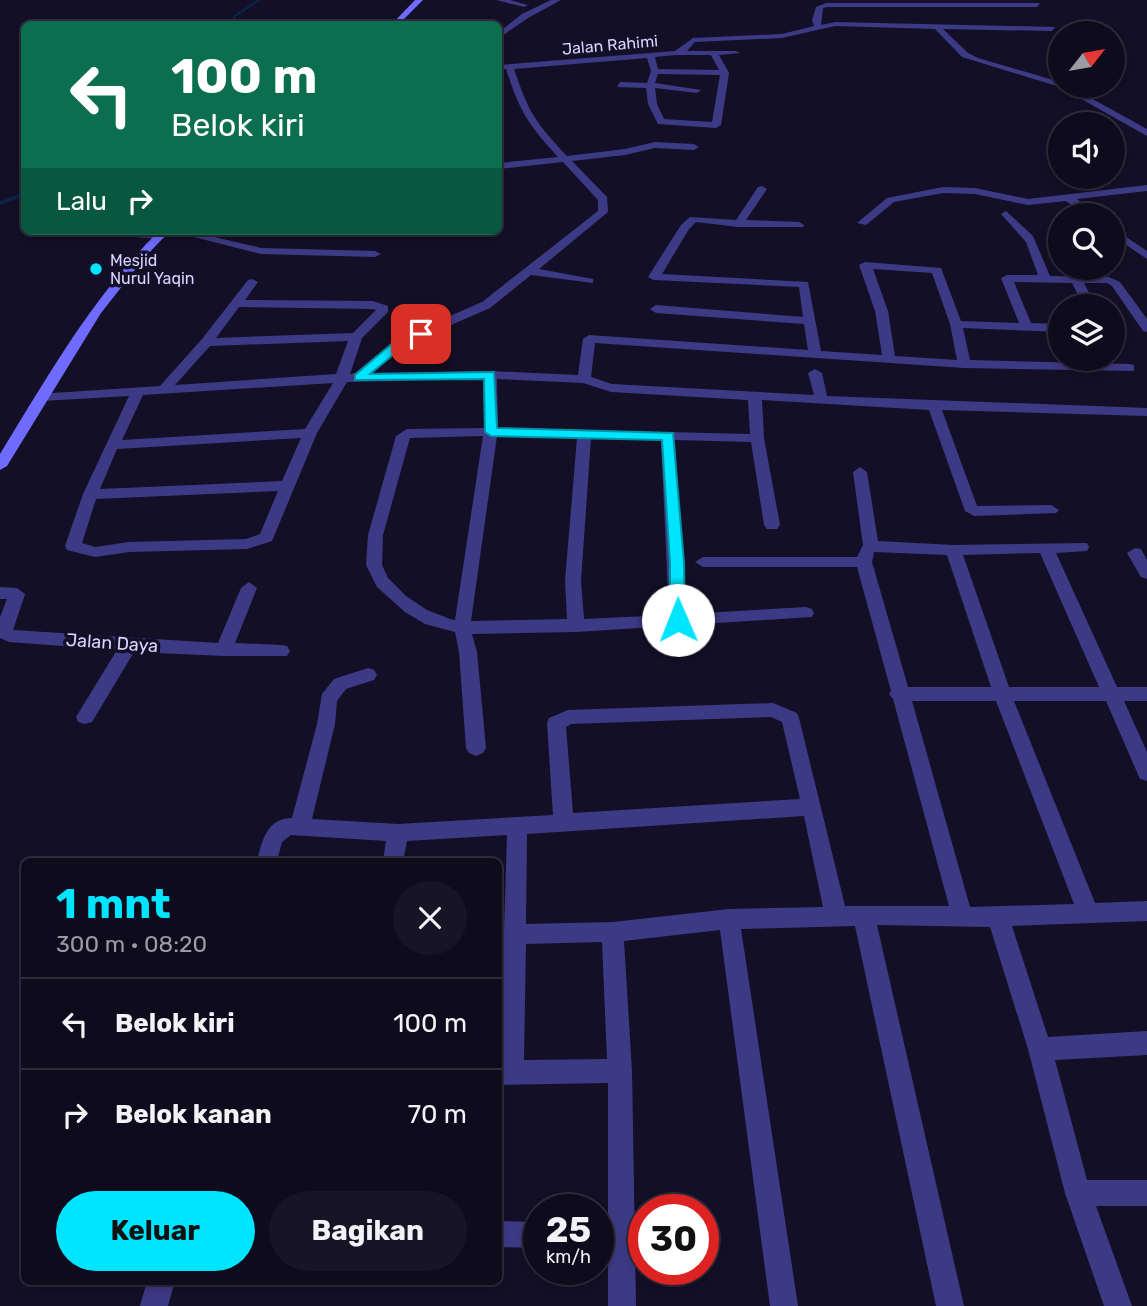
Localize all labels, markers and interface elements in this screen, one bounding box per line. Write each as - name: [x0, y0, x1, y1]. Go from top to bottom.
- north arrow: [1048, 21, 1125, 98]
- map controls: [1048, 21, 1125, 371]
- street label: Jalan Rahimi: [561, 31, 659, 59]
- text: 100 m: [171, 47, 317, 105]
- icon: left: [56, 49, 147, 140]
- text: Belok kiri: [171, 106, 305, 144]
- button: sound: [1048, 112, 1125, 189]
- icon: right: [121, 182, 159, 220]
- text: Lalu: [56, 186, 107, 217]
- button: search: [1048, 203, 1125, 280]
- place label: Mesjid Nurul Yaqin: [110, 251, 195, 288]
- marker: Mesjid Nurul Yaqin: [88, 261, 104, 277]
- button: layers: [1048, 294, 1125, 371]
- pin: [391, 304, 451, 364]
- icon: arrive: [402, 315, 440, 353]
- position arrow: [641, 583, 715, 657]
- street label: Jalan Daya: [65, 629, 159, 657]
- text: 1 mnt: [56, 879, 171, 929]
- button: close: [393, 881, 467, 955]
- text: 300 m · 08:20: [56, 930, 207, 958]
- icon: left: [56, 1005, 94, 1043]
- text: Belok kiri: [115, 1008, 235, 1039]
- text: 100 m: [393, 1008, 467, 1039]
- icon: right: [56, 1096, 94, 1134]
- text: Belok kanan: [115, 1099, 272, 1130]
- text: 70 m: [408, 1099, 467, 1130]
- button: Keluar: [56, 1191, 255, 1271]
- button: Bagikan: [269, 1191, 467, 1271]
- speed limit sign: 30: [628, 1194, 719, 1285]
- text: 25: [546, 1209, 591, 1251]
- text: km/h: [546, 1246, 591, 1268]

